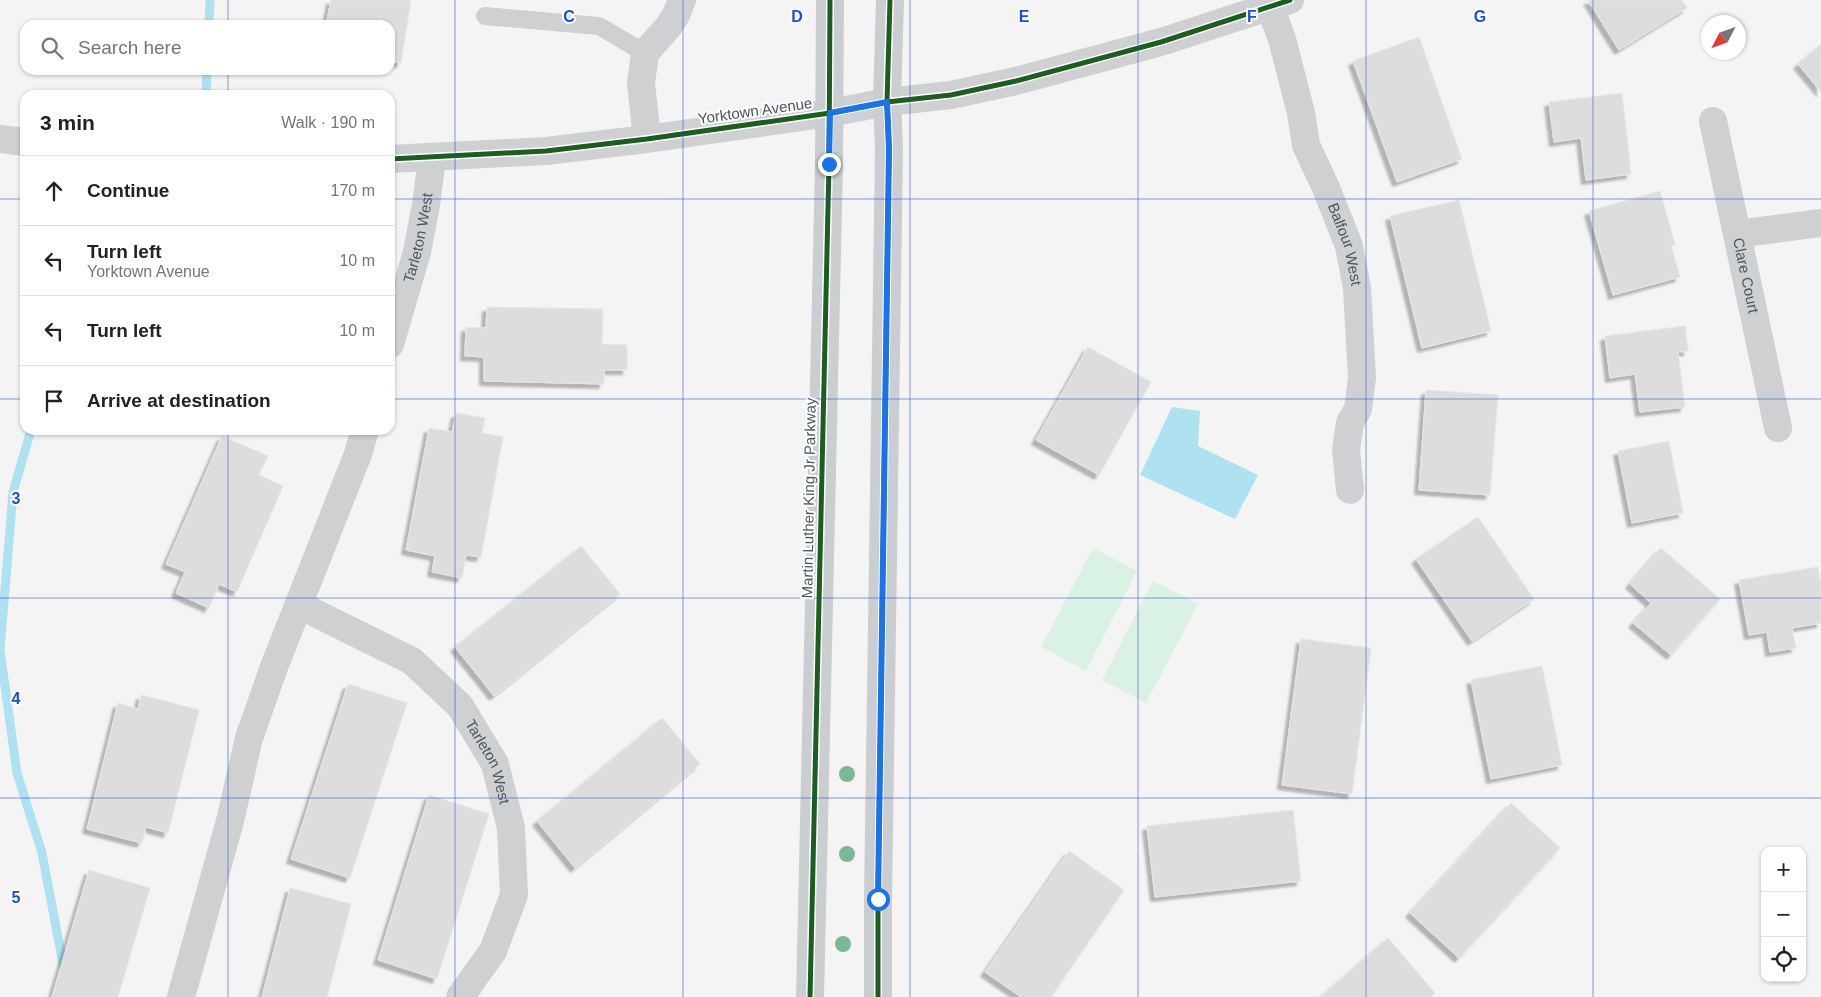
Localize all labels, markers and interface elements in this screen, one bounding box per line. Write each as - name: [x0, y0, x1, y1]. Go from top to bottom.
- text: C: [563, 8, 575, 25]
- text: D: [791, 8, 803, 25]
- text: E: [1019, 8, 1030, 25]
- text: F: [1247, 8, 1257, 25]
- text: G: [1474, 8, 1486, 25]
- north arrow: [1701, 15, 1746, 60]
- search box: [20, 20, 395, 75]
- icon: search: [38, 34, 66, 62]
- text: Search here: [78, 37, 182, 58]
- street label: Yorktown Avenue: [697, 94, 813, 127]
- text: 3 min: [40, 111, 95, 134]
- text: Walk · 190 m: [281, 114, 375, 131]
- route end: [818, 153, 841, 176]
- icon: ahead: [40, 177, 68, 205]
- text: Continue: [87, 180, 169, 201]
- text: 170 m: [331, 182, 375, 199]
- street label: Tarleton West: [399, 191, 436, 285]
- street label: Balfour West: [1325, 200, 1365, 288]
- street label: Clare Court: [1730, 236, 1763, 316]
- text: Turn left: [87, 241, 162, 262]
- icon: left: [40, 247, 68, 275]
- text: 10 m: [339, 252, 375, 269]
- text: Yorktown Avenue: [87, 263, 210, 280]
- icon: left: [40, 317, 68, 345]
- text: Turn left: [87, 320, 162, 341]
- text: 10 m: [339, 322, 375, 339]
- icon: arrive: [40, 387, 68, 415]
- text: Arrive at destination: [87, 390, 271, 411]
- street label: Martin Luther King Jr Parkway: [798, 397, 819, 599]
- text: 3: [12, 490, 21, 507]
- text: 4: [12, 690, 21, 707]
- street label: Tarleton West: [462, 716, 514, 807]
- map controls: [1761, 847, 1806, 982]
- button: +: [1761, 847, 1806, 892]
- route start: [867, 888, 890, 911]
- text: 5: [12, 889, 21, 906]
- button: −: [1761, 892, 1806, 937]
- button: locate: [1761, 937, 1806, 982]

